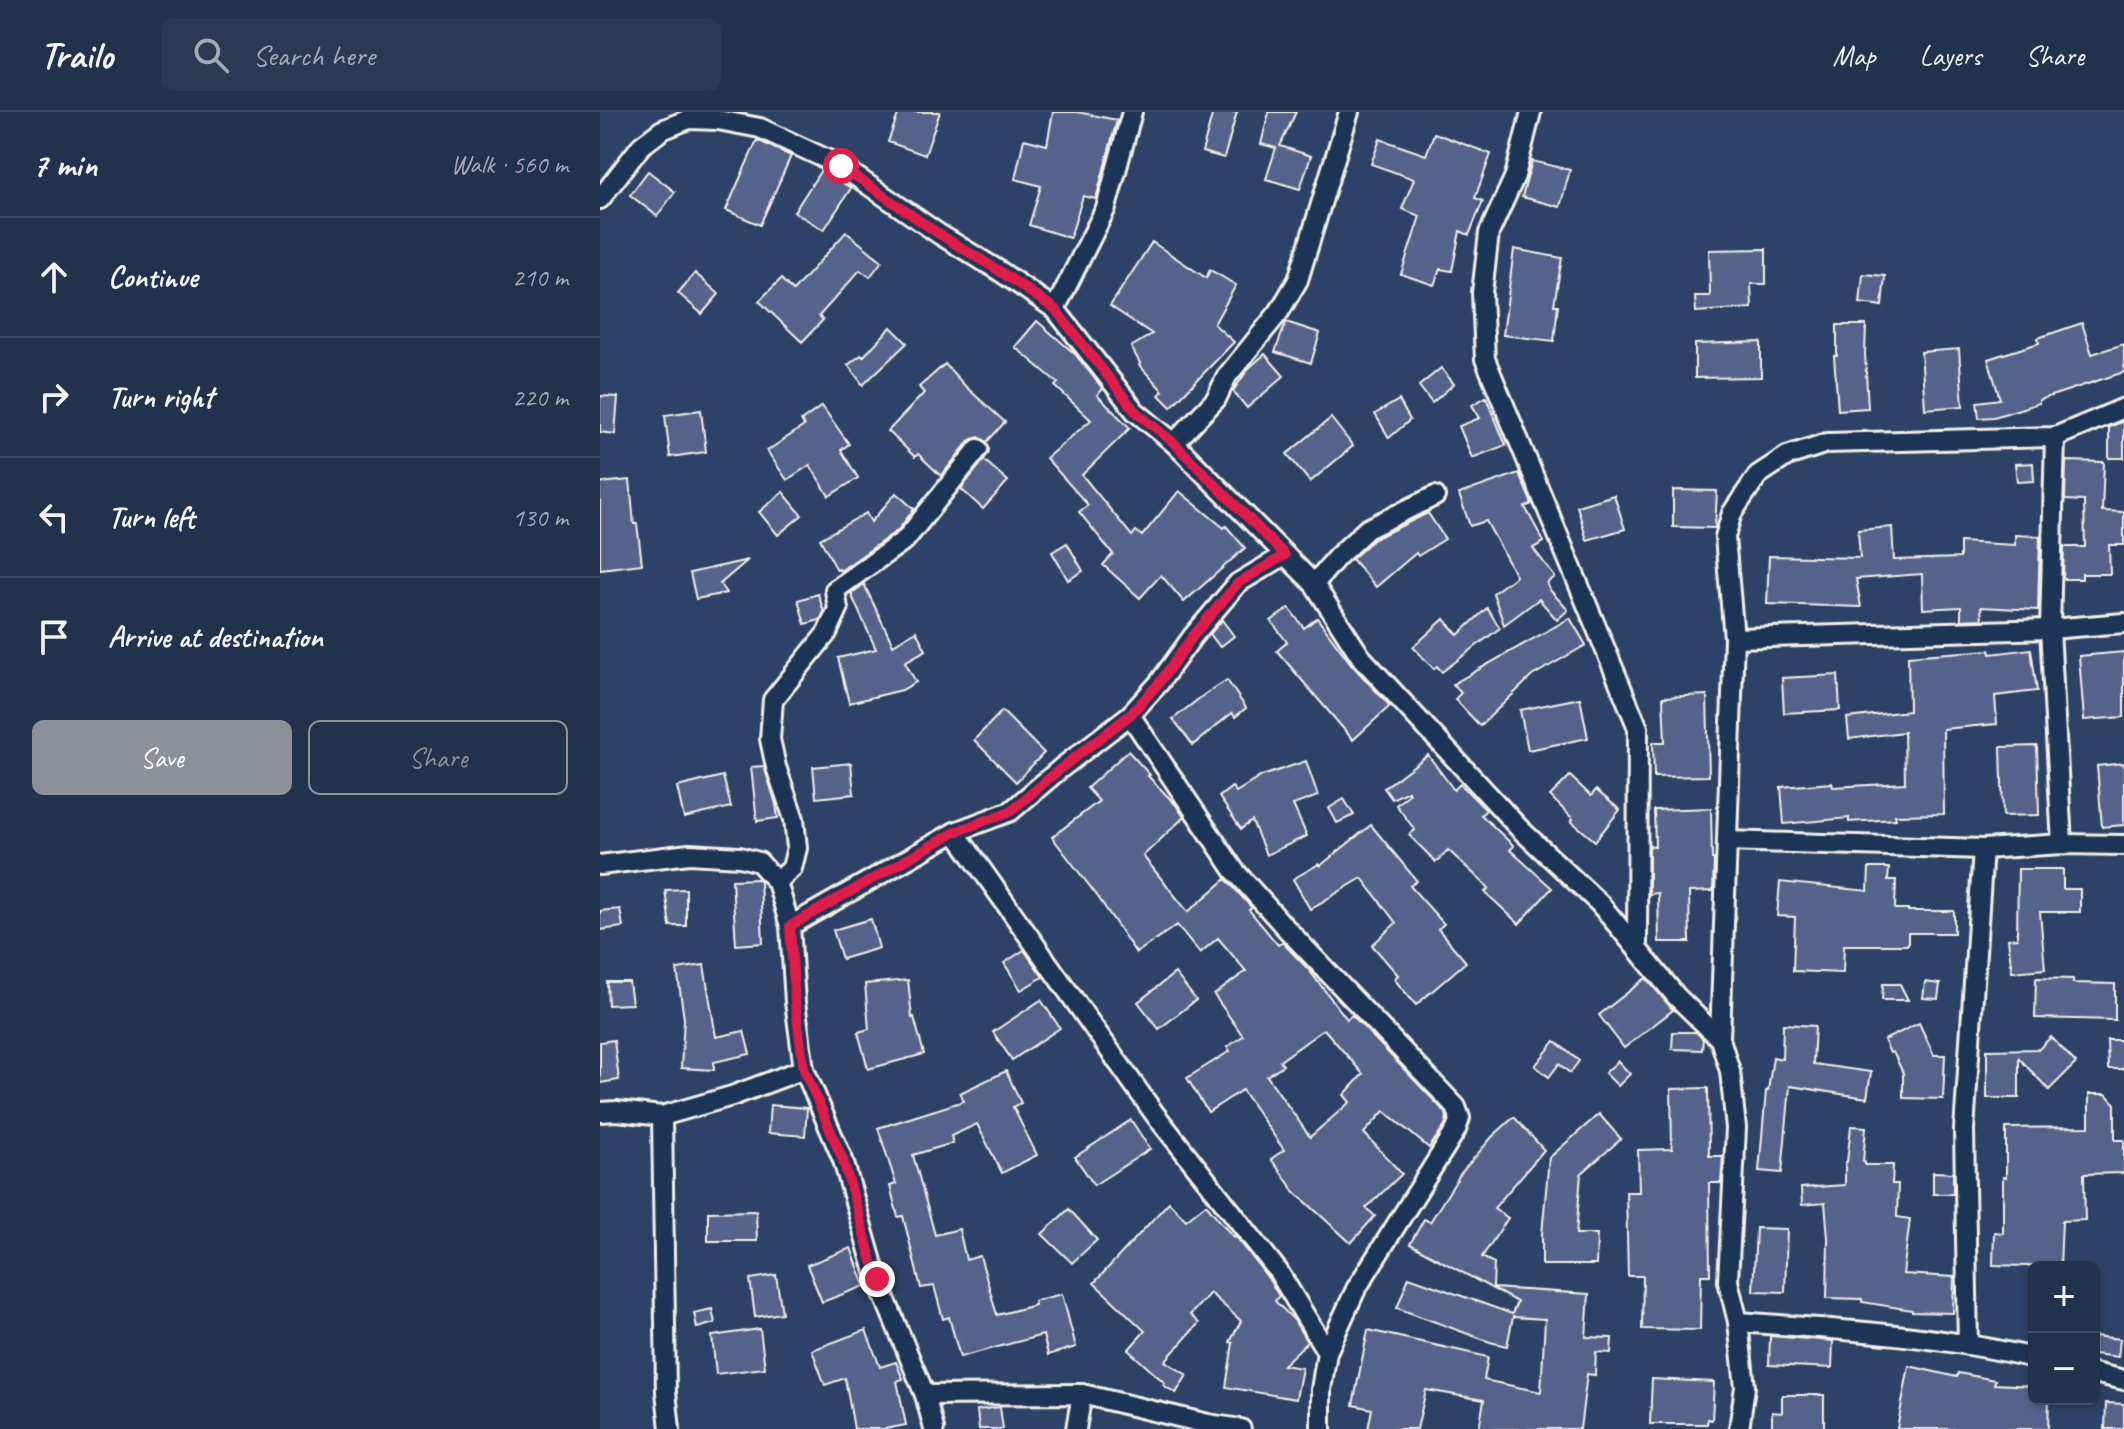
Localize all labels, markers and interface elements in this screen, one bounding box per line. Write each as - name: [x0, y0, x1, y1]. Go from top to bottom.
- search box: [161, 19, 721, 91]
- text: Trailo: [40, 32, 113, 79]
- icon: search: [189, 33, 233, 77]
- text: Search here: [253, 36, 375, 74]
- text: Map: [1833, 38, 1876, 73]
- text: Layers: [1920, 38, 1981, 73]
- text: Share: [2025, 38, 2084, 73]
- text: 7 min: [32, 143, 97, 186]
- text: Walk · 560 m: [451, 148, 568, 181]
- route start: [823, 148, 859, 184]
- icon: ahead: [32, 255, 76, 299]
- text: Continue: [108, 258, 198, 296]
- text: 210 m: [512, 261, 568, 294]
- icon: right: [32, 375, 76, 419]
- text: Turn right: [108, 378, 213, 416]
- text: 220 m: [512, 381, 568, 414]
- icon: left: [32, 495, 76, 539]
- text: Turn left: [108, 498, 195, 536]
- text: 130 m: [512, 501, 568, 534]
- icon: arrive: [32, 615, 76, 659]
- text: Arrive at destination: [108, 618, 323, 656]
- button: Save: [32, 720, 292, 795]
- button: Share: [308, 720, 568, 795]
- route end: [859, 1261, 895, 1297]
- map controls: [2028, 1261, 2100, 1405]
- button: +: [2028, 1261, 2100, 1333]
- button: −: [2028, 1333, 2100, 1405]

